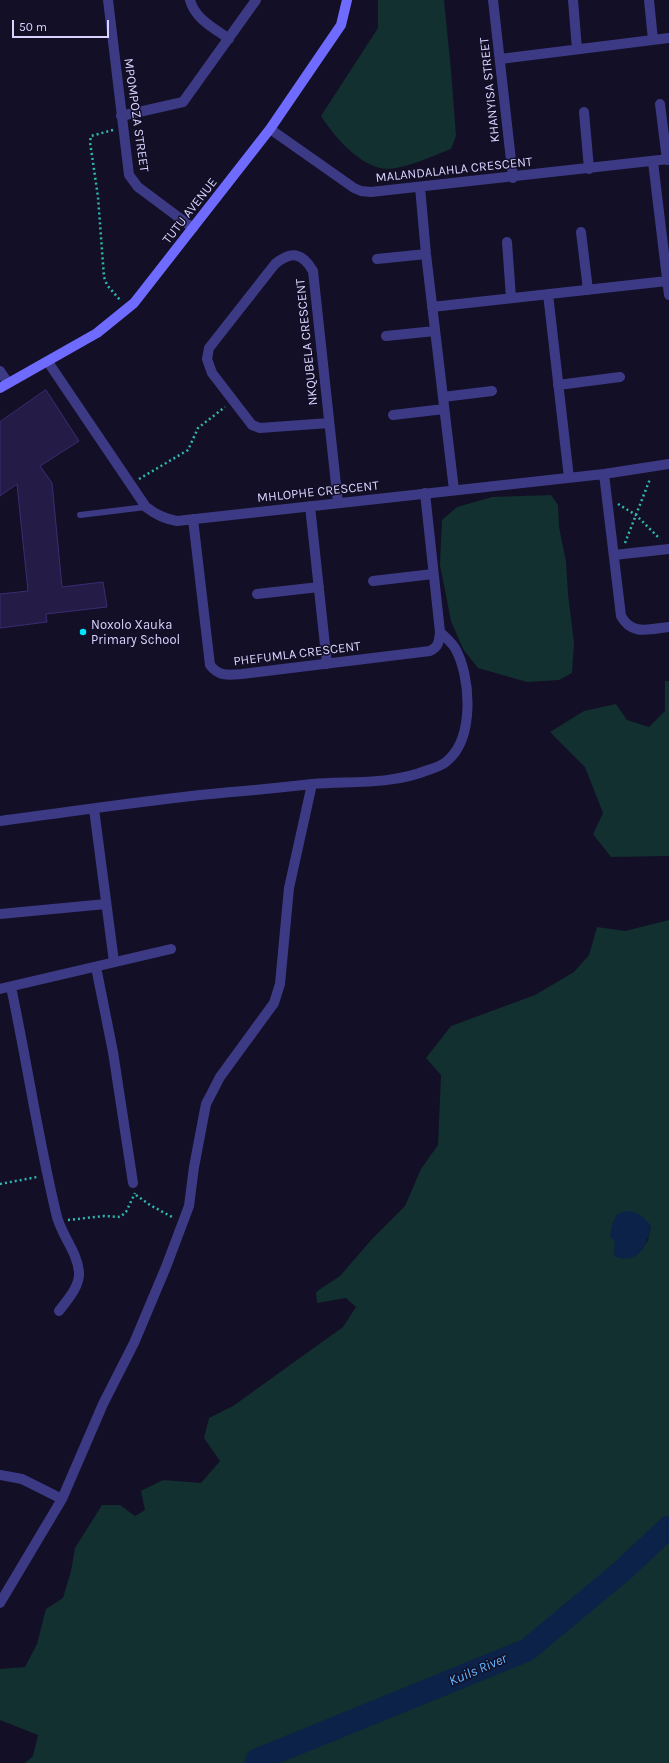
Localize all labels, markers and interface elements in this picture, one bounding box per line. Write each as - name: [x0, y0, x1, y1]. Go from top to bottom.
- scale bar: [14, 12, 111, 38]
- text: 50 m: [19, 20, 47, 34]
- street label: KHANYISA STREET: [477, 37, 503, 143]
- street label: MPOMPOZA STREET: [120, 57, 152, 173]
- street label: MALANDALAHLA CRESCENT: [375, 154, 533, 186]
- street label: TUTU AVENUE: [159, 175, 221, 247]
- street label: NKQUBELA CRESCENT: [293, 278, 321, 406]
- street label: MHLOPHE CRESCENT: [256, 478, 380, 506]
- place label: Noxolo Xauka Primary School: [91, 617, 180, 648]
- marker: Noxolo Xauka Primary School: [78, 627, 88, 637]
- street label: PHEFUMLA CRESCENT: [233, 638, 361, 670]
- water label: Kuils River: [446, 1650, 510, 1690]

